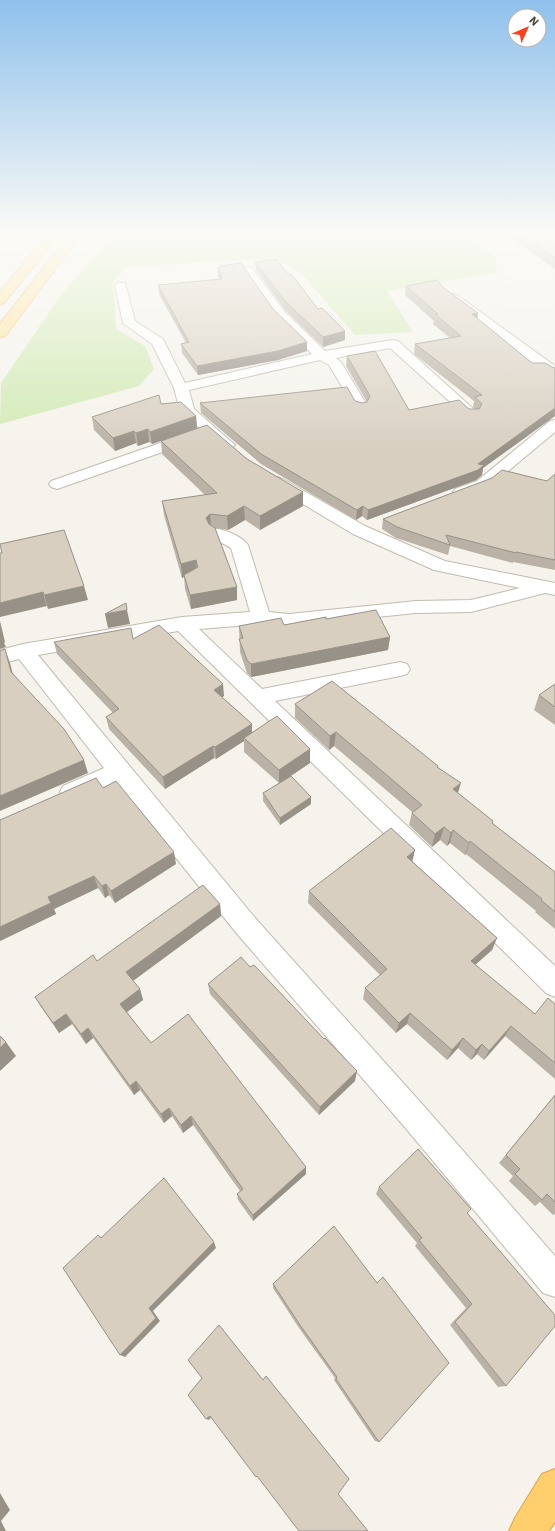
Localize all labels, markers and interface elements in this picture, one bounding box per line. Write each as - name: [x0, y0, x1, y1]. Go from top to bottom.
- north arrow: [507, 8, 547, 48]
- text: N: [526, 13, 542, 29]

